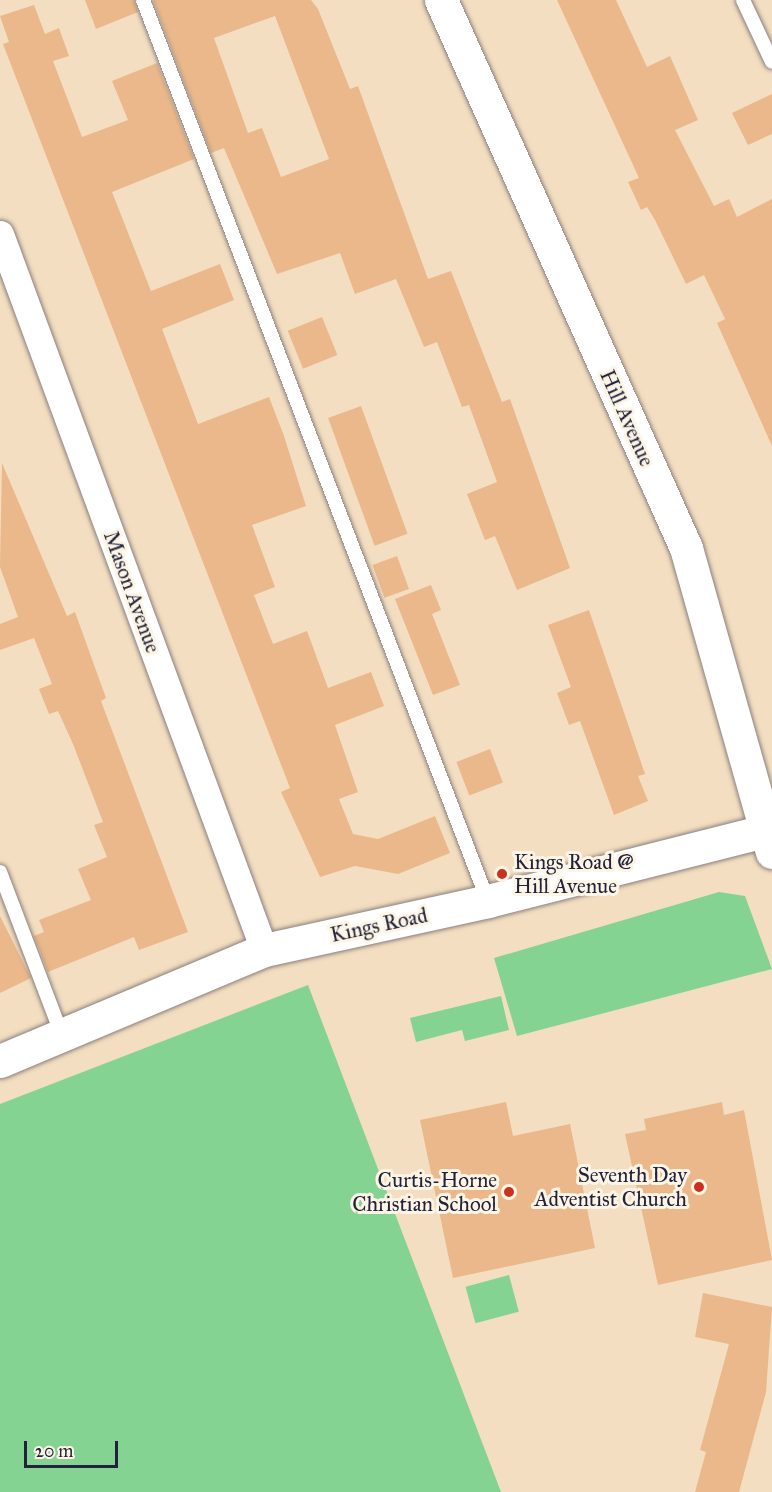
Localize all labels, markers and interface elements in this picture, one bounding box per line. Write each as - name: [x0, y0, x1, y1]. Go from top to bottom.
- street label: Hill Avenue: [595, 366, 659, 470]
- street label: Mason Avenue: [98, 528, 166, 656]
- place label: Kings Road @ Hill Avenue: [514, 849, 633, 899]
- marker: Kings Road @ Hill Avenue: [495, 867, 509, 881]
- street label: Kings Road: [328, 902, 430, 948]
- place label: Seventh Day Adventist Church: [534, 1162, 687, 1212]
- place label: Curtis-Horne Christian School: [352, 1167, 497, 1217]
- marker: Seventh Day Adventist Church: [692, 1180, 706, 1194]
- marker: Curtis-Horne Christian School: [502, 1185, 516, 1199]
- scale bar: [27, 1429, 122, 1467]
- text: 20 m: [35, 1440, 73, 1462]

